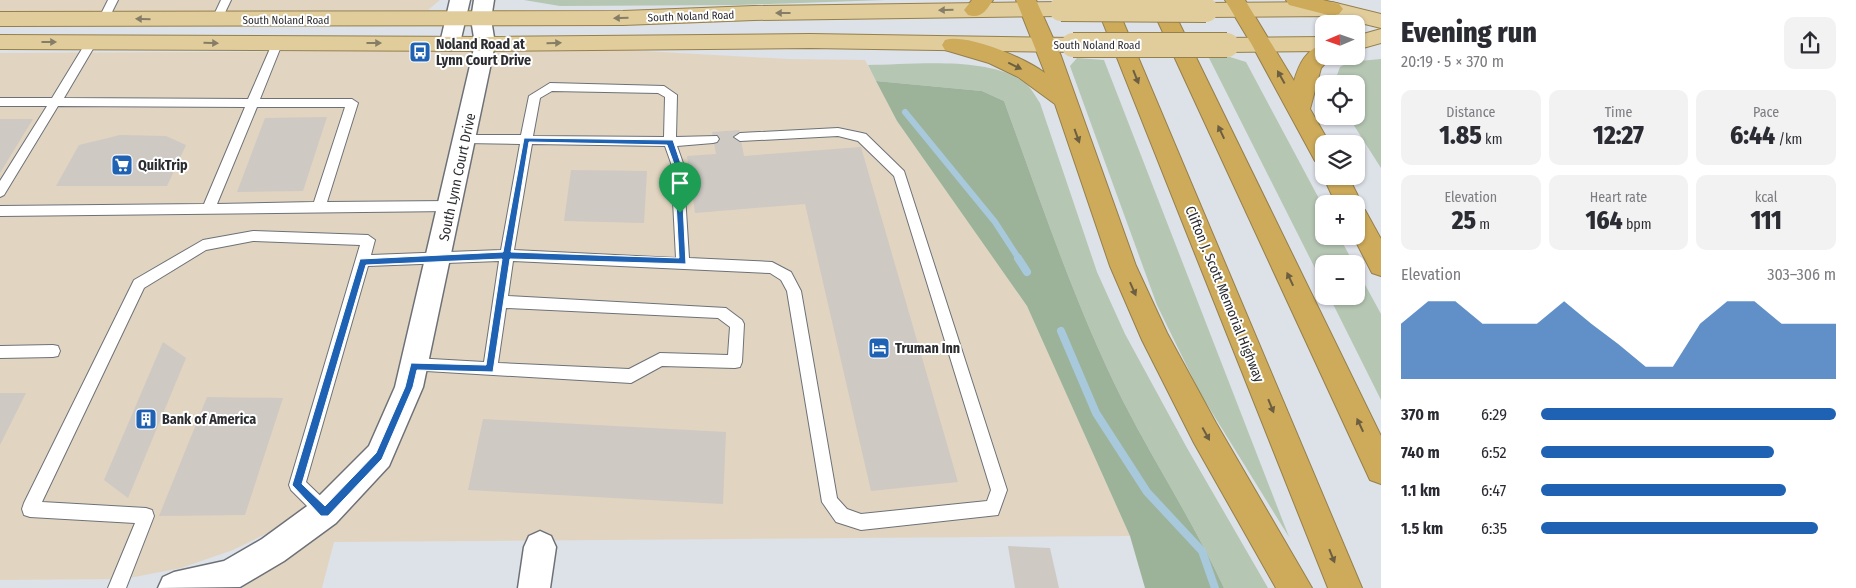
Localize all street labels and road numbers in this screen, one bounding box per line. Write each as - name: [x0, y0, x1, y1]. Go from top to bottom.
- street label: South Noland Road: [647, 8, 735, 25]
- street label: South Noland Road: [243, 14, 329, 27]
- street label: South Noland Road: [1054, 39, 1140, 52]
- street label: South Lynn Court Drive: [436, 111, 479, 243]
- street label: Clifton J. Scott Memorial Highway: [1181, 204, 1268, 385]

